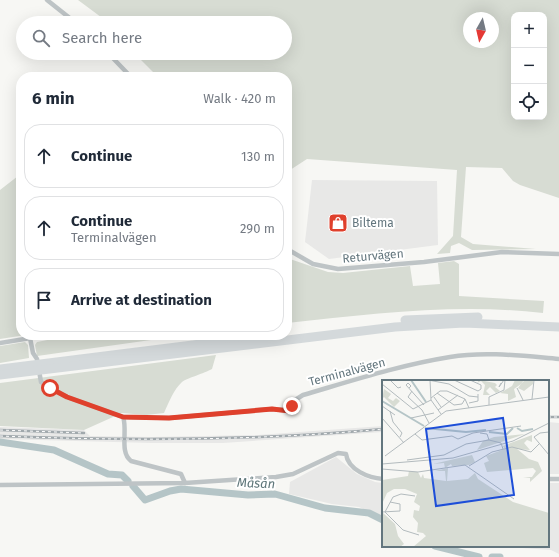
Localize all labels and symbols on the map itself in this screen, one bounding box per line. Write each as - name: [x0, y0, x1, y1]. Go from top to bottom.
- north arrow: [463, 12, 499, 48]
- shop icon: Biltema: [327, 212, 349, 234]
- place label: Biltema: [352, 216, 394, 230]
- street label: Returvägen: [342, 246, 404, 266]
- street label: Terminalvägen: [307, 355, 387, 389]
- route start: [41, 379, 59, 397]
- inset map: [382, 380, 549, 547]
- route end: [283, 397, 301, 415]
- water label: Måsån: [237, 475, 275, 491]

